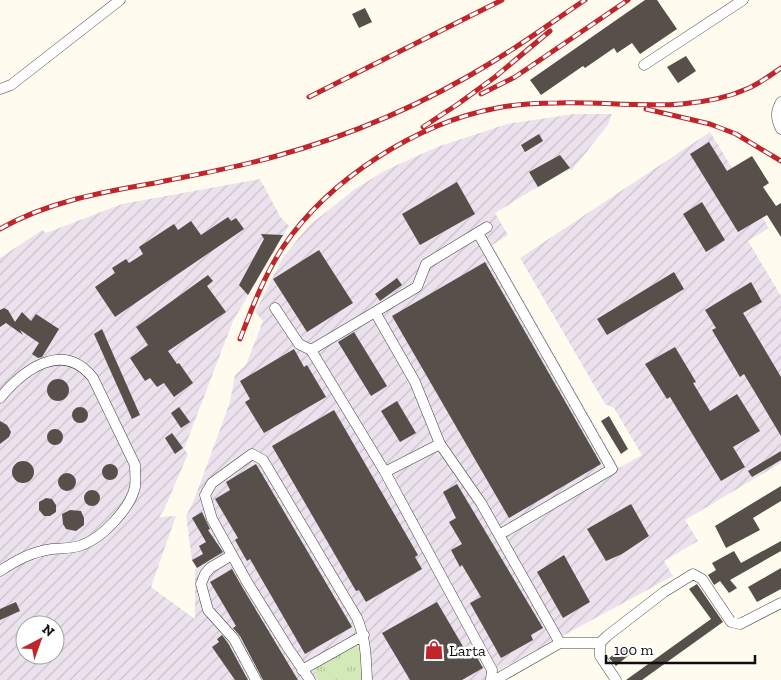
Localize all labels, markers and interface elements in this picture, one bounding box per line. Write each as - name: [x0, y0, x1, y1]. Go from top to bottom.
- north arrow: [15, 615, 65, 665]
- text: N: [39, 621, 58, 641]
- scale bar: [606, 632, 755, 664]
- shop icon: Larta: [423, 639, 445, 661]
- place label: Larta: [449, 641, 486, 660]
- text: 100 m: [614, 641, 653, 659]

